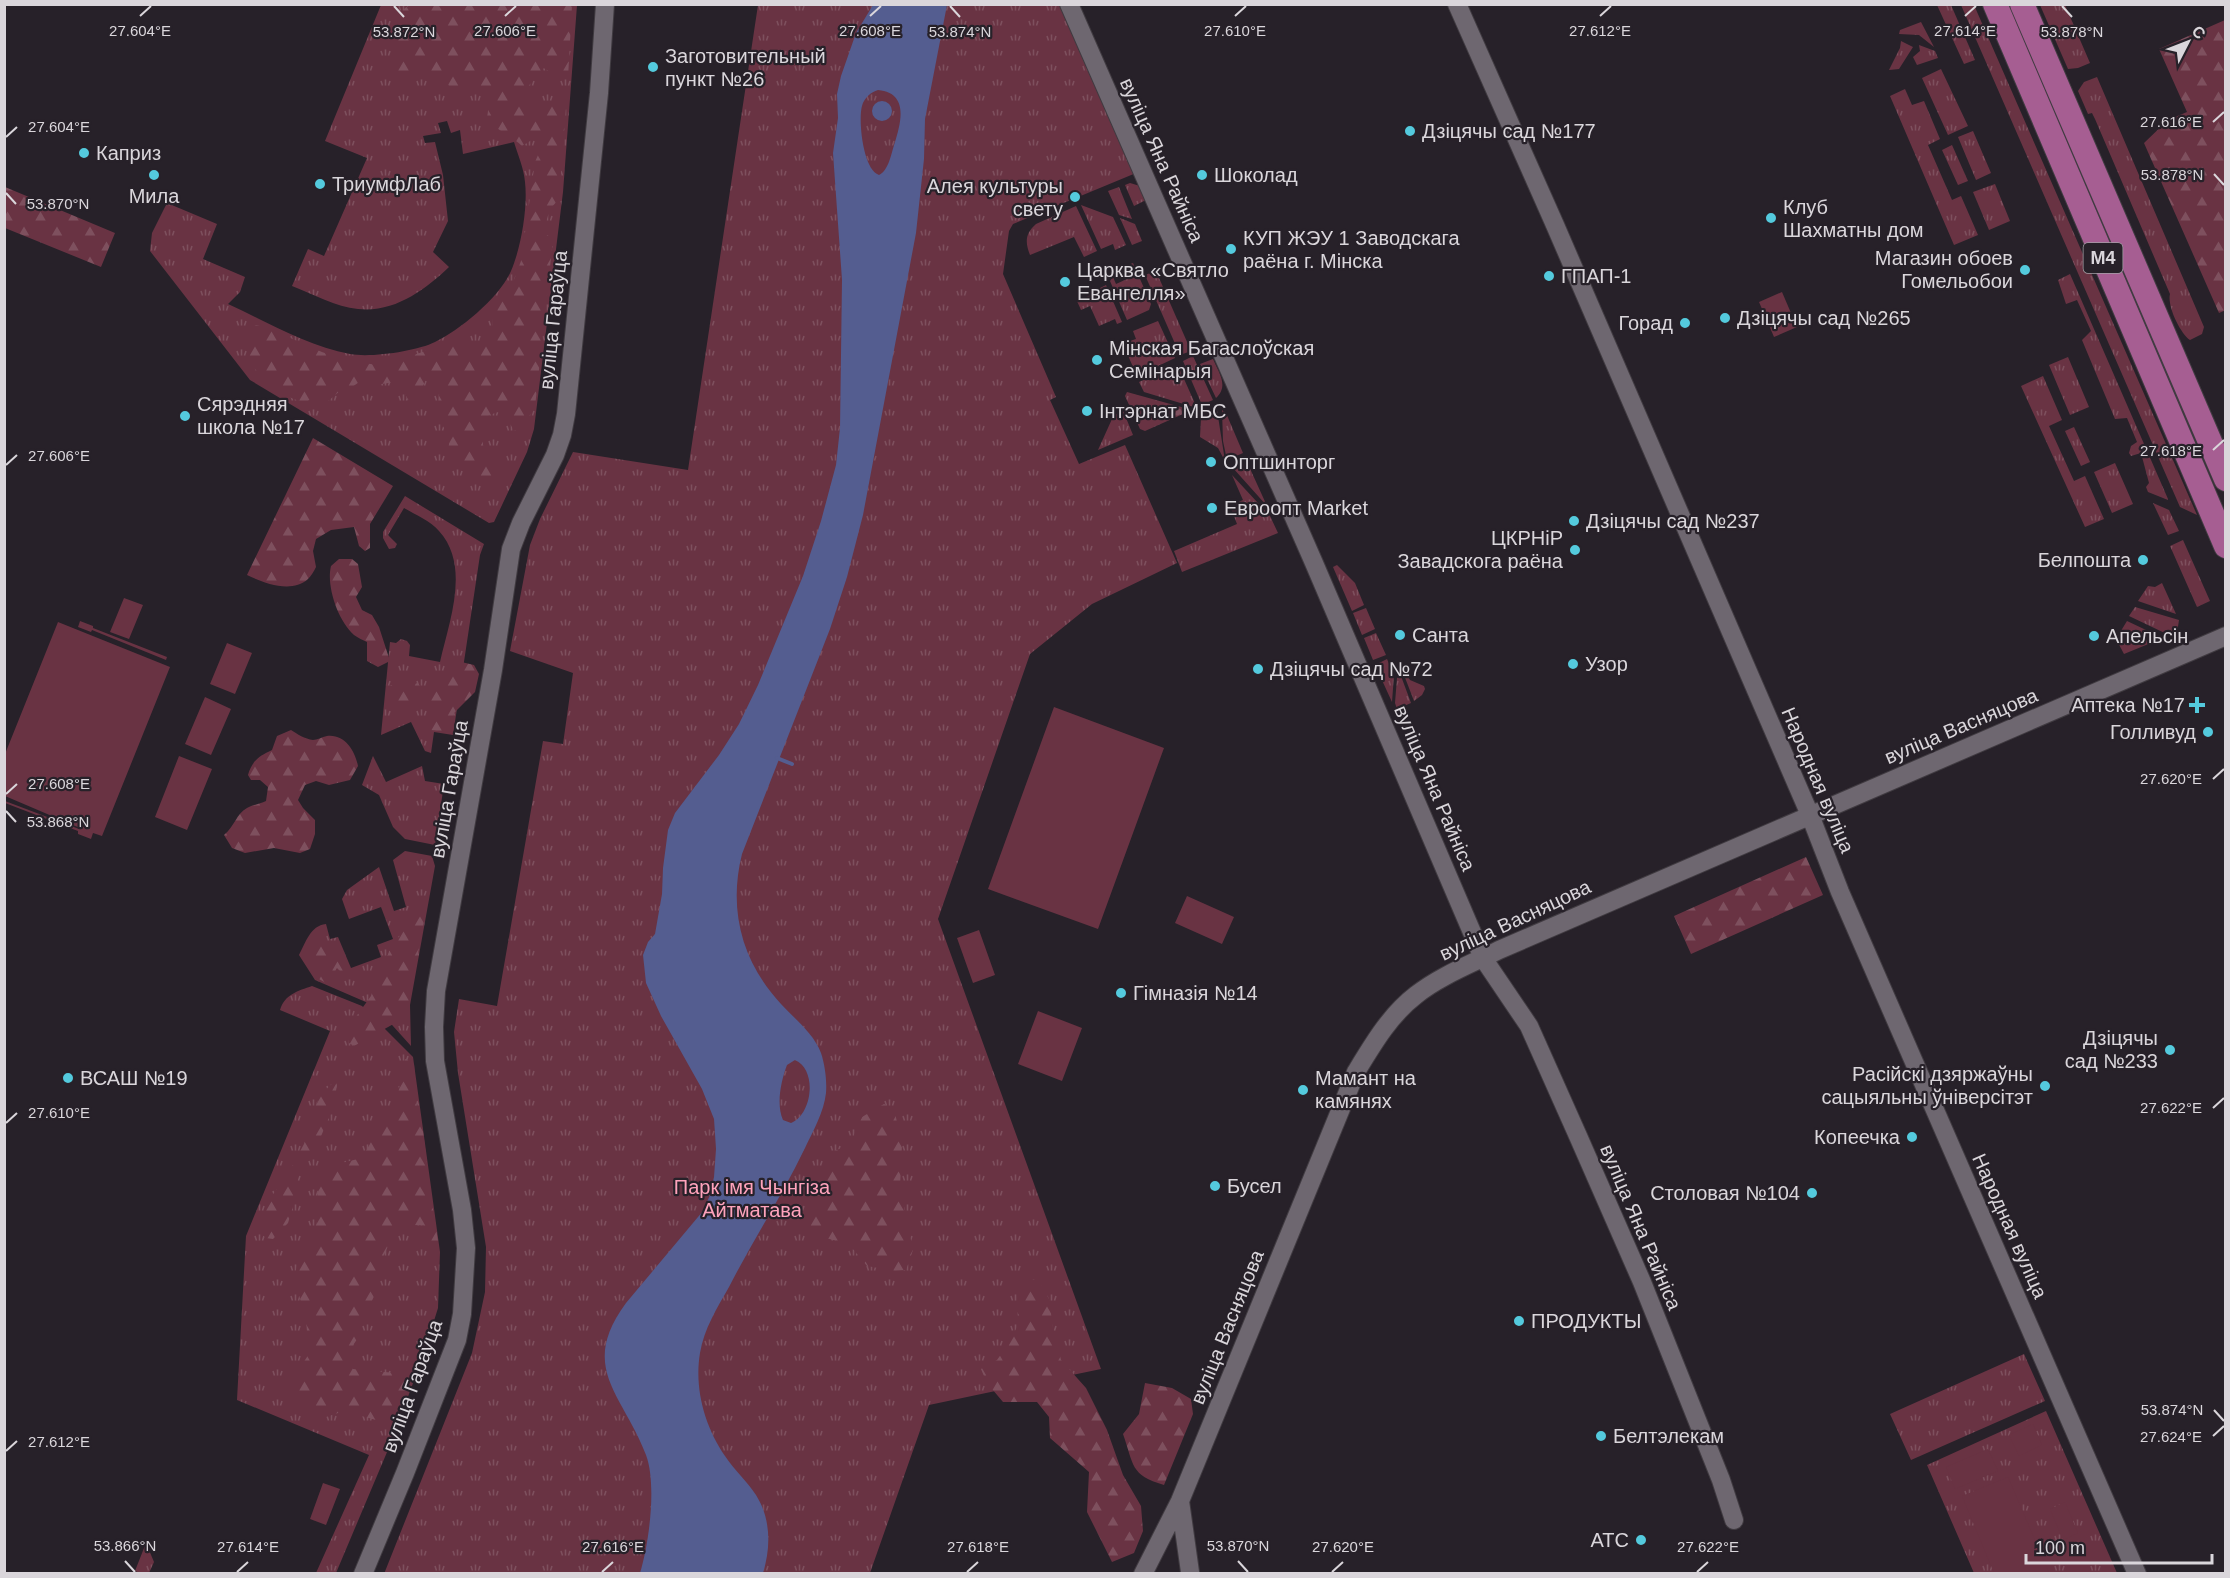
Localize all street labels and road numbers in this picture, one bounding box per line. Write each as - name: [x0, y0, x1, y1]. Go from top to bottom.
- street label: вуліца Яна Райніса: [1116, 74, 1209, 246]
- road number: М4: [2084, 243, 2122, 273]
- street label: вуліца Гараўца: [535, 249, 571, 391]
- street label: вуліца Васняцова: [1881, 683, 2042, 768]
- street label: вуліца Яна Райніса: [1390, 702, 1480, 875]
- street label: Народная вуліца: [1777, 704, 1859, 857]
- street label: вуліца Гараўца: [426, 717, 472, 860]
- street label: вуліца Васняцова: [1436, 875, 1595, 965]
- street label: вуліца Яна Райніса: [1596, 1141, 1686, 1314]
- street label: Народная вуліца: [1968, 1150, 2052, 1303]
- street label: вуліца Васняцова: [1186, 1246, 1268, 1407]
- street label: вуліца Гараўца: [378, 1316, 447, 1455]

